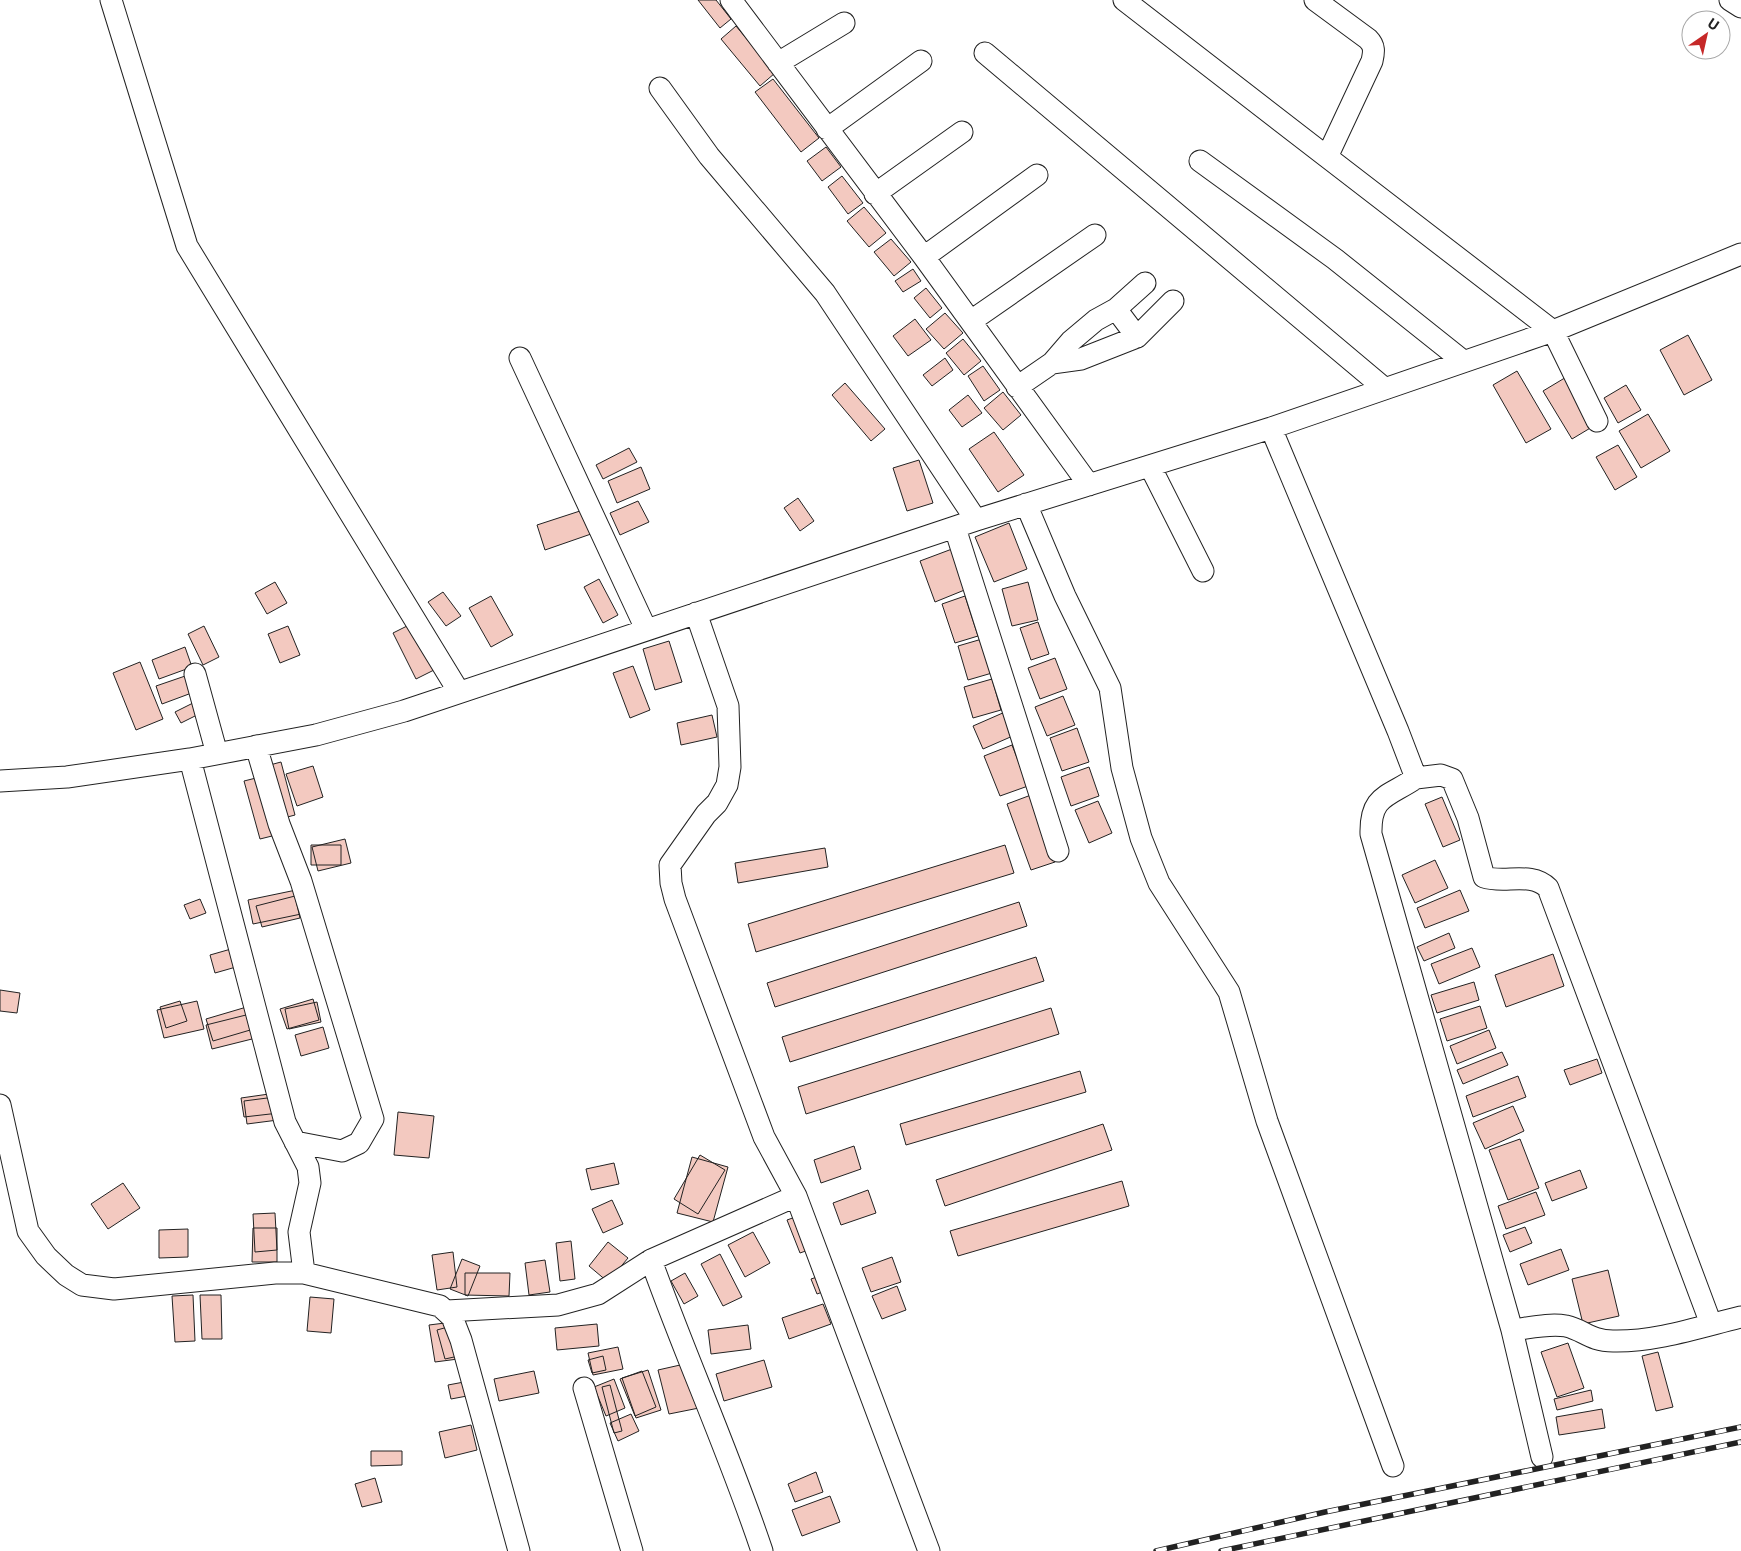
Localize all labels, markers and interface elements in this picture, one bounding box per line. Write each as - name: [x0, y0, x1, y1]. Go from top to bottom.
- north arrow: [1681, 10, 1731, 60]
- text: U: [1705, 15, 1722, 34]

